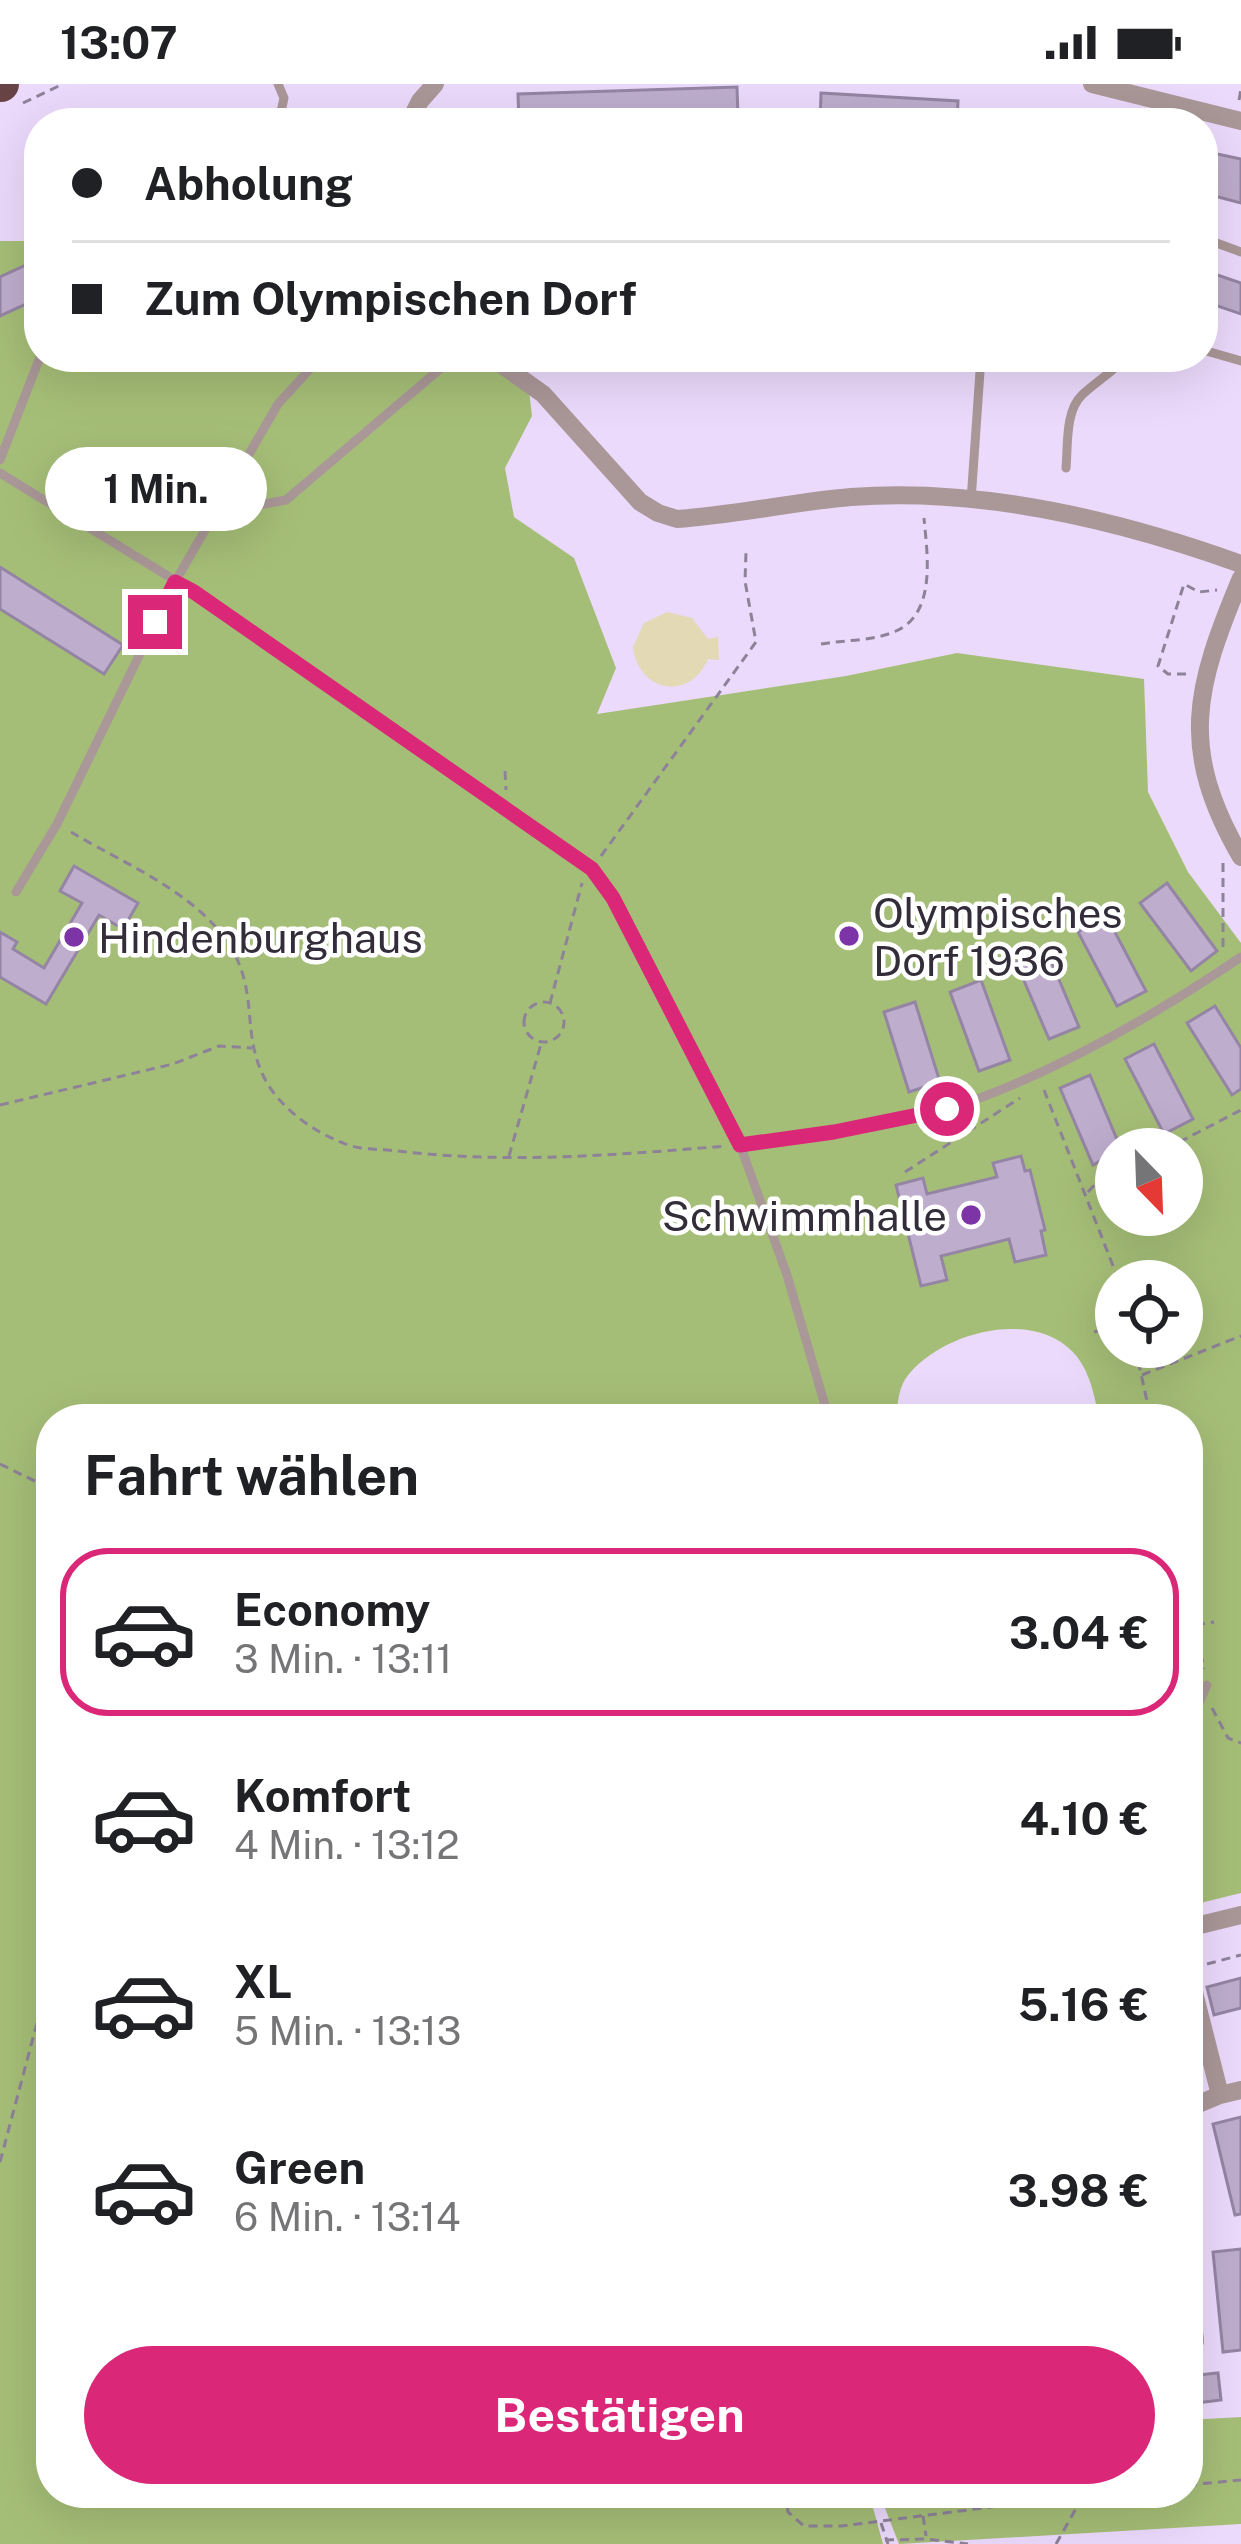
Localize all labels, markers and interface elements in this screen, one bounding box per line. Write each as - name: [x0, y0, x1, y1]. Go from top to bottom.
- text: 13:07: [60, 16, 178, 69]
- text: Abholung: [144, 157, 353, 210]
- text: Zum Olympischen Dorf: [144, 272, 637, 325]
- callout: 1 Min.: [44, 448, 266, 532]
- text: 1 Min.: [103, 466, 209, 512]
- route end: [128, 595, 182, 649]
- place label: Olympisches Dorf 1936: [873, 888, 1123, 985]
- place label: Hindenburghaus: [98, 913, 423, 962]
- marker: Olympisches Dorf 1936: [836, 923, 862, 949]
- marker: Hindenburghaus: [61, 924, 87, 950]
- route start: [920, 1082, 974, 1136]
- north arrow: [1095, 1128, 1203, 1236]
- map controls: [1095, 1128, 1203, 1368]
- place label: Schwimmhalle: [662, 1191, 947, 1240]
- marker: Schwimmhalle: [958, 1202, 984, 1228]
- button: locate: [1095, 1260, 1203, 1368]
- text: Fahrt wählen: [84, 1444, 419, 1507]
- icon: car: [90, 1578, 198, 1686]
- text: Economy: [234, 1583, 430, 1636]
- text: 3.04 €: [1009, 1606, 1149, 1659]
- text: 3 Min. · 13:11: [234, 1636, 452, 1682]
- icon: car: [90, 1764, 198, 1872]
- text: Komfort: [234, 1769, 411, 1822]
- text: 4.10 €: [1020, 1792, 1149, 1845]
- text: 4 Min. · 13:12: [234, 1822, 459, 1868]
- icon: car: [90, 1950, 198, 2058]
- text: XL: [234, 1955, 292, 2008]
- text: 5.16 €: [1018, 1978, 1149, 2031]
- text: 5 Min. · 13:13: [234, 2008, 461, 2054]
- icon: car: [90, 2136, 198, 2244]
- text: Green: [234, 2141, 365, 2194]
- text: 3.98 €: [1008, 2164, 1149, 2217]
- text: 6 Min. · 13:14: [234, 2194, 461, 2240]
- button: Bestätigen: [84, 2346, 1155, 2484]

